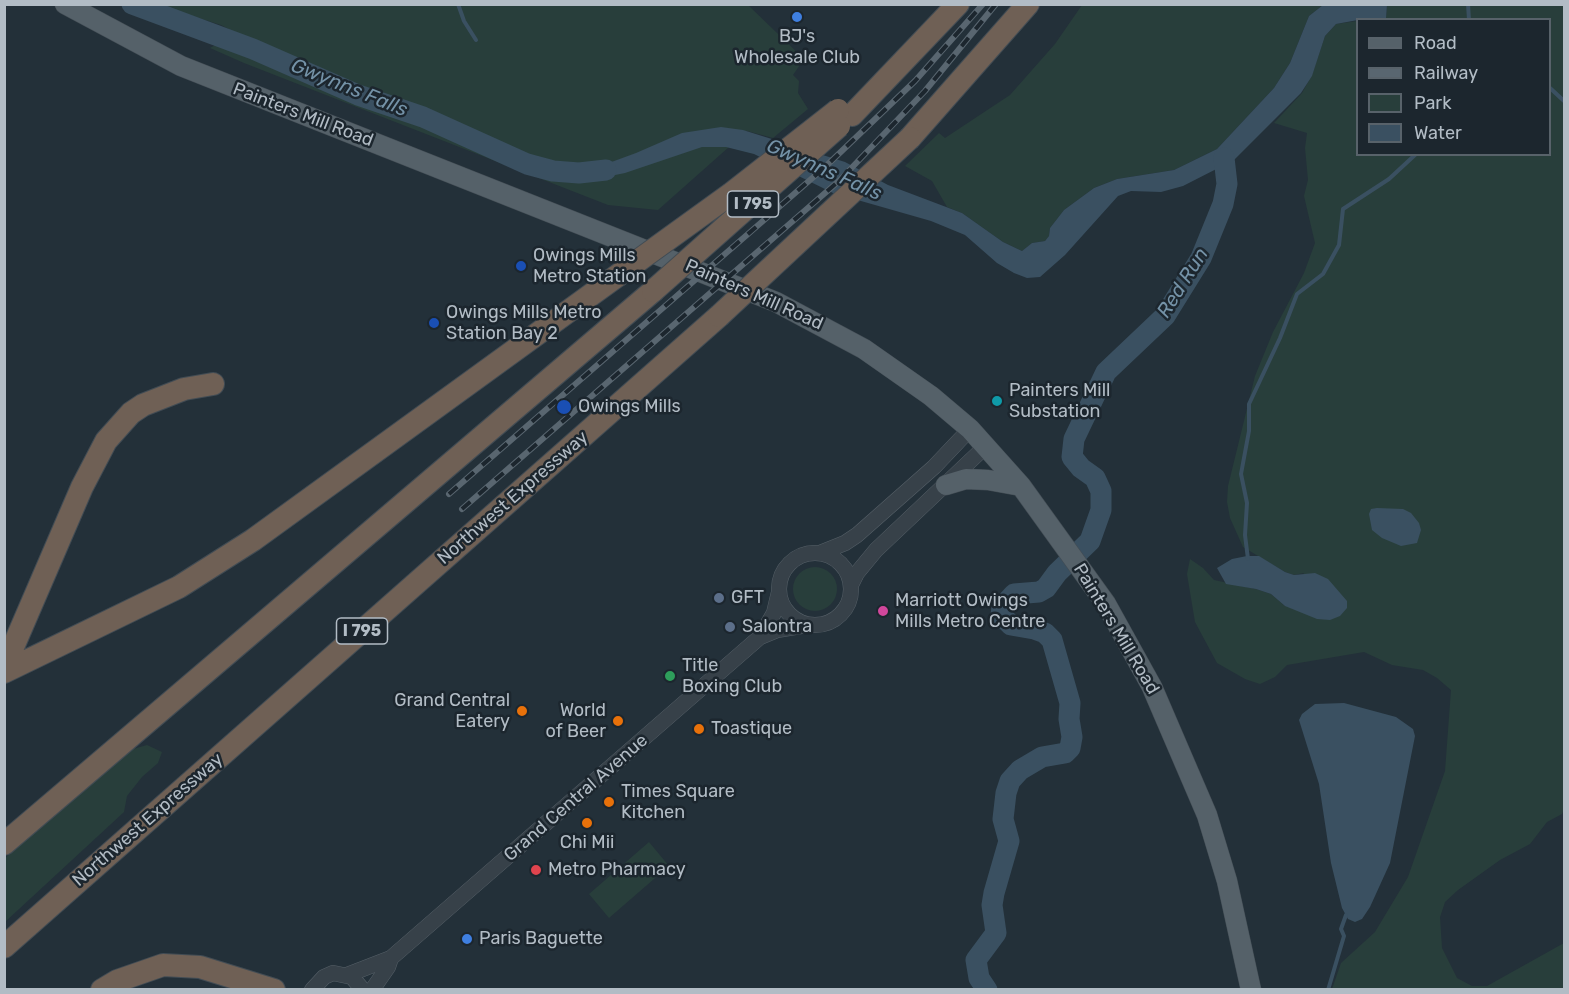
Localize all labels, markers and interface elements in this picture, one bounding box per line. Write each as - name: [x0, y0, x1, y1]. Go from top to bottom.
- marker: BJ's Wholesale Club: [790, 10, 804, 24]
- legend: [1356, 18, 1551, 156]
- place label: BJ's Wholesale Club: [734, 26, 860, 68]
- text: Road: [1414, 32, 1457, 54]
- water label: Gwynns Falls: [287, 54, 411, 122]
- text: Railway: [1414, 62, 1478, 84]
- street label: Painters Mill Road: [230, 78, 376, 152]
- text: Park: [1414, 92, 1451, 114]
- text: Water: [1414, 122, 1462, 144]
- water label: Gwynns Falls: [763, 134, 885, 206]
- road number: I 795: [728, 191, 778, 217]
- water label: Red Run: [1152, 243, 1214, 323]
- place label: Owings Mills Metro Station: [533, 245, 646, 288]
- street label: Painters Mill Road: [682, 255, 826, 335]
- marker: Owings Mills Metro Station: [514, 259, 528, 273]
- place label: Owings Mills Metro Station Bay 2: [446, 302, 602, 344]
- marker: Owings Mills Metro Station Bay 2: [427, 316, 441, 330]
- place label: Painters Mill Substation: [1009, 380, 1110, 422]
- marker: Painters Mill Substation: [990, 394, 1004, 408]
- place label: Owings Mills: [578, 396, 681, 418]
- marker: Owings Mills: [555, 398, 573, 416]
- street label: Northwest Expressway: [433, 427, 593, 569]
- street label: Painters Mill Road: [1069, 560, 1163, 698]
- place label: GFT: [731, 587, 764, 609]
- place label: Marriott Owings Mills Metro Centre: [895, 590, 1045, 632]
- marker: GFT: [712, 591, 726, 605]
- marker: Marriott Owings Mills Metro Centre: [876, 604, 890, 618]
- place label: Salontra: [742, 616, 812, 638]
- road number: I 795: [336, 618, 388, 644]
- marker: Salontra: [723, 620, 737, 634]
- place label: Title Boxing Club: [682, 655, 782, 698]
- marker: Title Boxing Club: [663, 669, 677, 683]
- place label: Grand Central Eatery: [394, 690, 510, 732]
- place label: World of Beer: [545, 700, 606, 742]
- marker: Grand Central Eatery: [515, 704, 529, 718]
- marker: World of Beer: [611, 714, 625, 728]
- place label: Toastique: [711, 718, 792, 740]
- marker: Toastique: [692, 722, 706, 736]
- street label: Grand Central Avenue: [500, 730, 652, 866]
- street label: Northwest Expressway: [68, 749, 228, 891]
- place label: Times Square Kitchen: [621, 781, 735, 824]
- marker: Times Square Kitchen: [602, 795, 616, 809]
- marker: Chi Mii: [580, 816, 594, 830]
- place label: Chi Mii: [560, 832, 614, 854]
- place label: Metro Pharmacy: [548, 859, 686, 881]
- marker: Metro Pharmacy: [529, 863, 543, 877]
- place label: Paris Baguette: [479, 928, 603, 950]
- marker: Paris Baguette: [460, 932, 474, 946]

